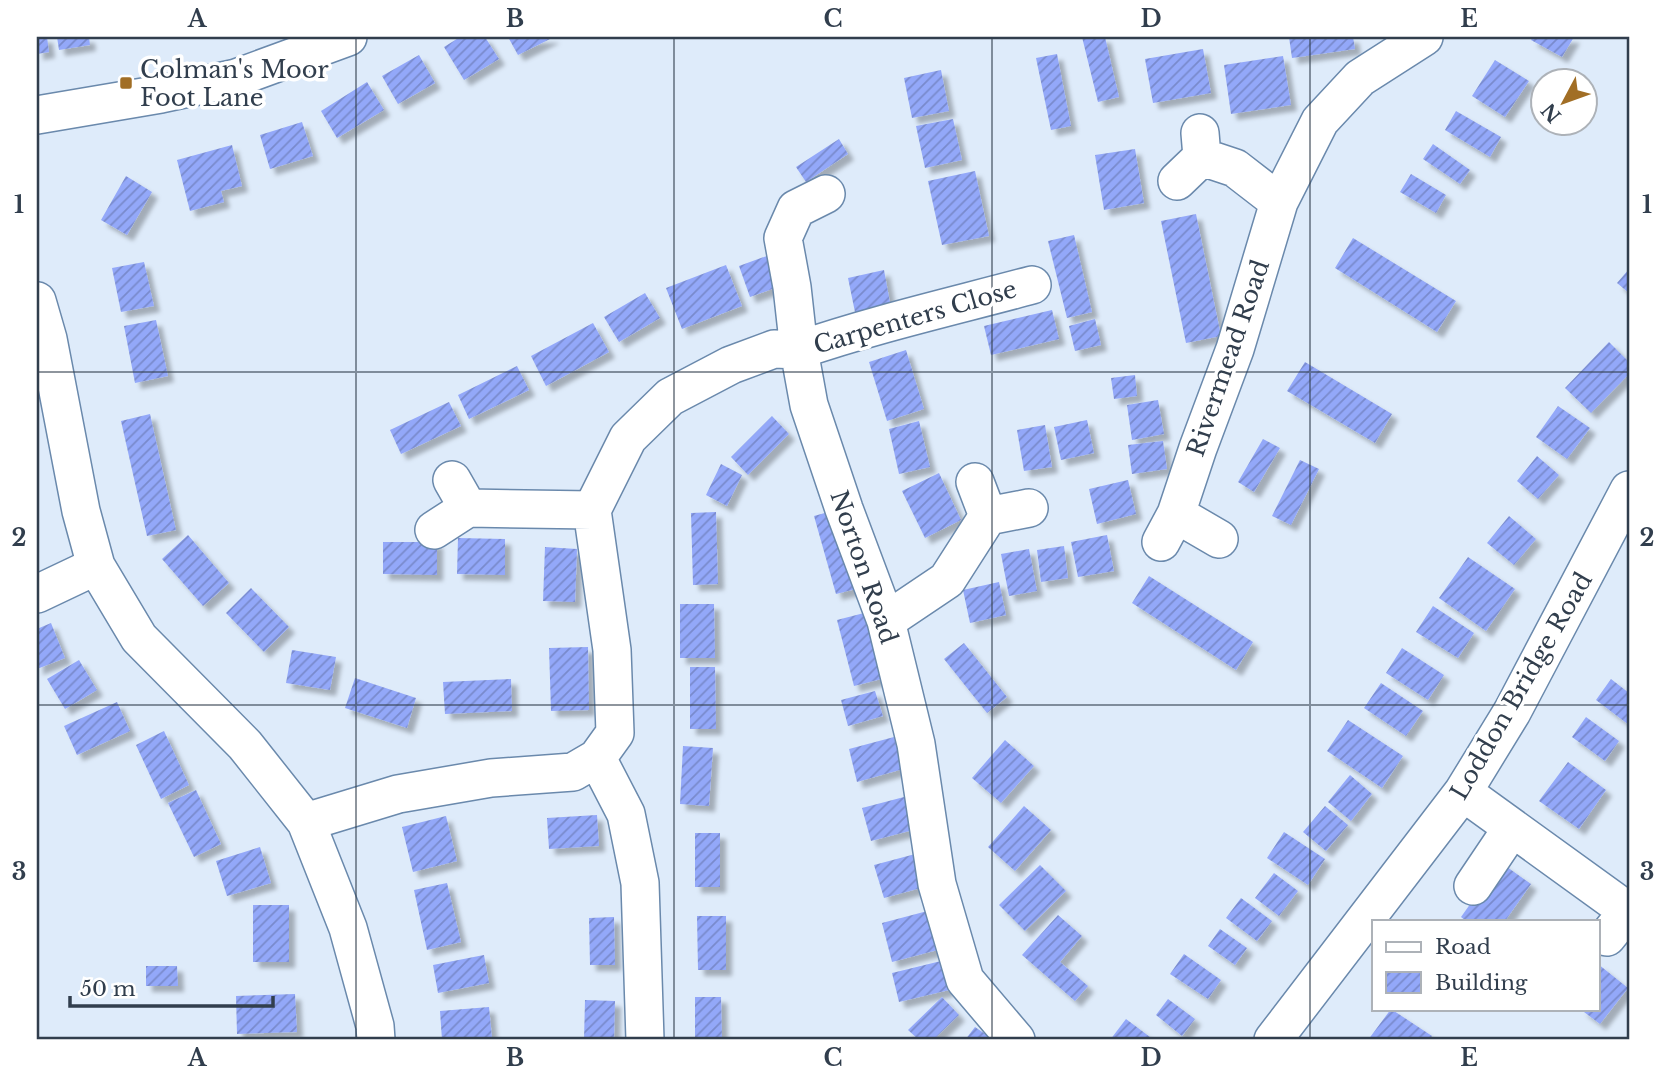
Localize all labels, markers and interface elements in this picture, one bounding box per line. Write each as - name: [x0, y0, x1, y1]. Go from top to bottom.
- text: A: [187, 5, 208, 33]
- text: B: [506, 5, 524, 33]
- text: C: [824, 5, 842, 33]
- text: D: [1140, 5, 1162, 33]
- text: E: [1460, 5, 1478, 33]
- place label: Colman's Moor Foot Lane: [140, 55, 329, 112]
- north arrow: [1530, 66, 1600, 136]
- marker: Colman's Moor Foot Lane: [118, 75, 134, 91]
- text: N: [1537, 98, 1566, 127]
- text: 1: [14, 191, 24, 219]
- text: 1: [1642, 191, 1652, 219]
- street label: Rivermead Road: [1181, 256, 1275, 460]
- street label: Carpenters Close: [810, 274, 1020, 360]
- street label: Norton Road: [824, 487, 904, 647]
- text: 2: [12, 524, 26, 552]
- text: 2: [1640, 524, 1654, 552]
- street label: Loddon Bridge Road: [1444, 567, 1598, 805]
- text: 3: [12, 858, 26, 886]
- text: 3: [1640, 858, 1654, 886]
- legend: [1372, 920, 1600, 1010]
- text: Road: [1435, 934, 1491, 960]
- scale bar: [70, 965, 273, 1009]
- text: Building: [1435, 970, 1528, 996]
- text: 50 m: [80, 976, 136, 1002]
- text: A: [187, 1044, 208, 1072]
- text: B: [506, 1044, 524, 1072]
- text: C: [824, 1044, 842, 1072]
- text: D: [1140, 1044, 1162, 1072]
- text: E: [1460, 1044, 1478, 1072]

